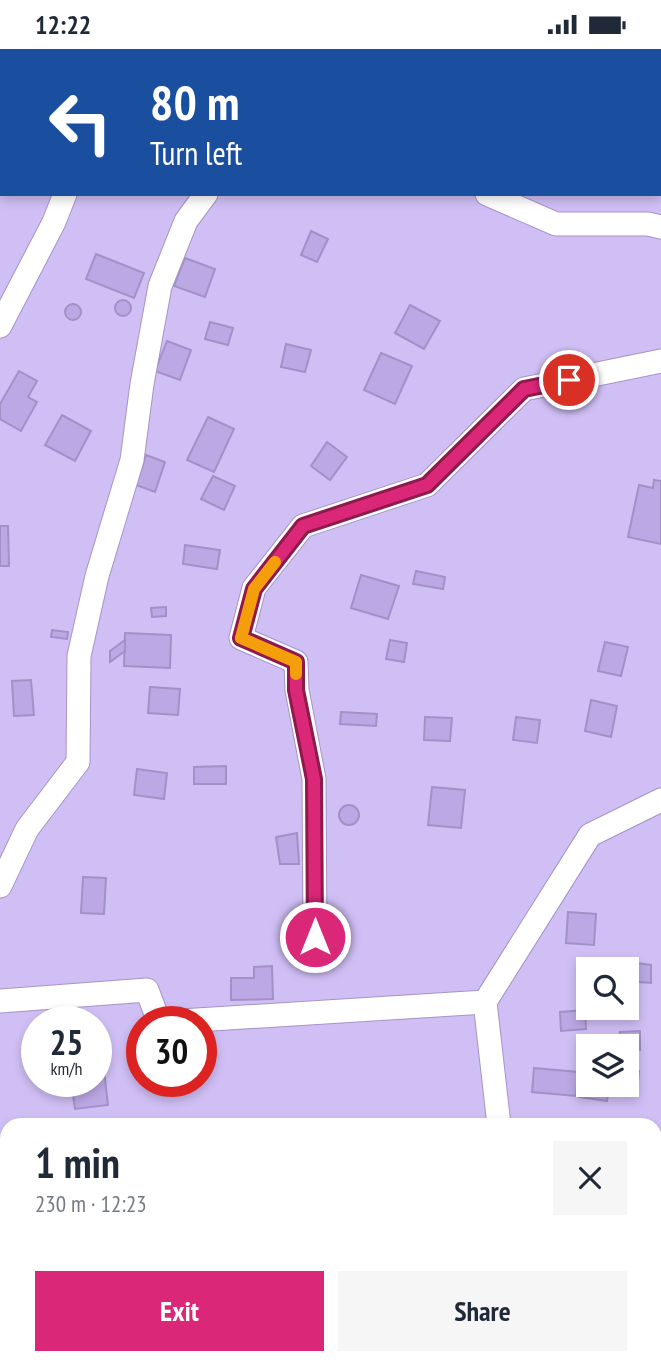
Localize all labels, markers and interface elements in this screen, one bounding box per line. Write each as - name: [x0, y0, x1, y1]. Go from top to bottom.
- text: 12:22: [35, 8, 91, 41]
- text: 80 m: [150, 70, 239, 134]
- icon: left: [35, 77, 126, 168]
- text: Turn left: [150, 132, 242, 174]
- pin: [539, 350, 599, 410]
- icon: arrive: [550, 361, 588, 399]
- position arrow: [278, 900, 352, 974]
- map controls: [576, 957, 639, 1097]
- button: search: [576, 957, 639, 1020]
- speed limit sign: 30: [126, 1006, 217, 1097]
- text: 25: [50, 1019, 83, 1065]
- button: layers: [576, 1034, 639, 1097]
- text: km/h: [51, 1057, 82, 1080]
- text: 1 min: [35, 1135, 120, 1190]
- button: close: [553, 1141, 627, 1215]
- text: 230 m · 12:23: [35, 1189, 147, 1218]
- button: Exit: [35, 1271, 324, 1351]
- button: Share: [338, 1271, 627, 1351]

